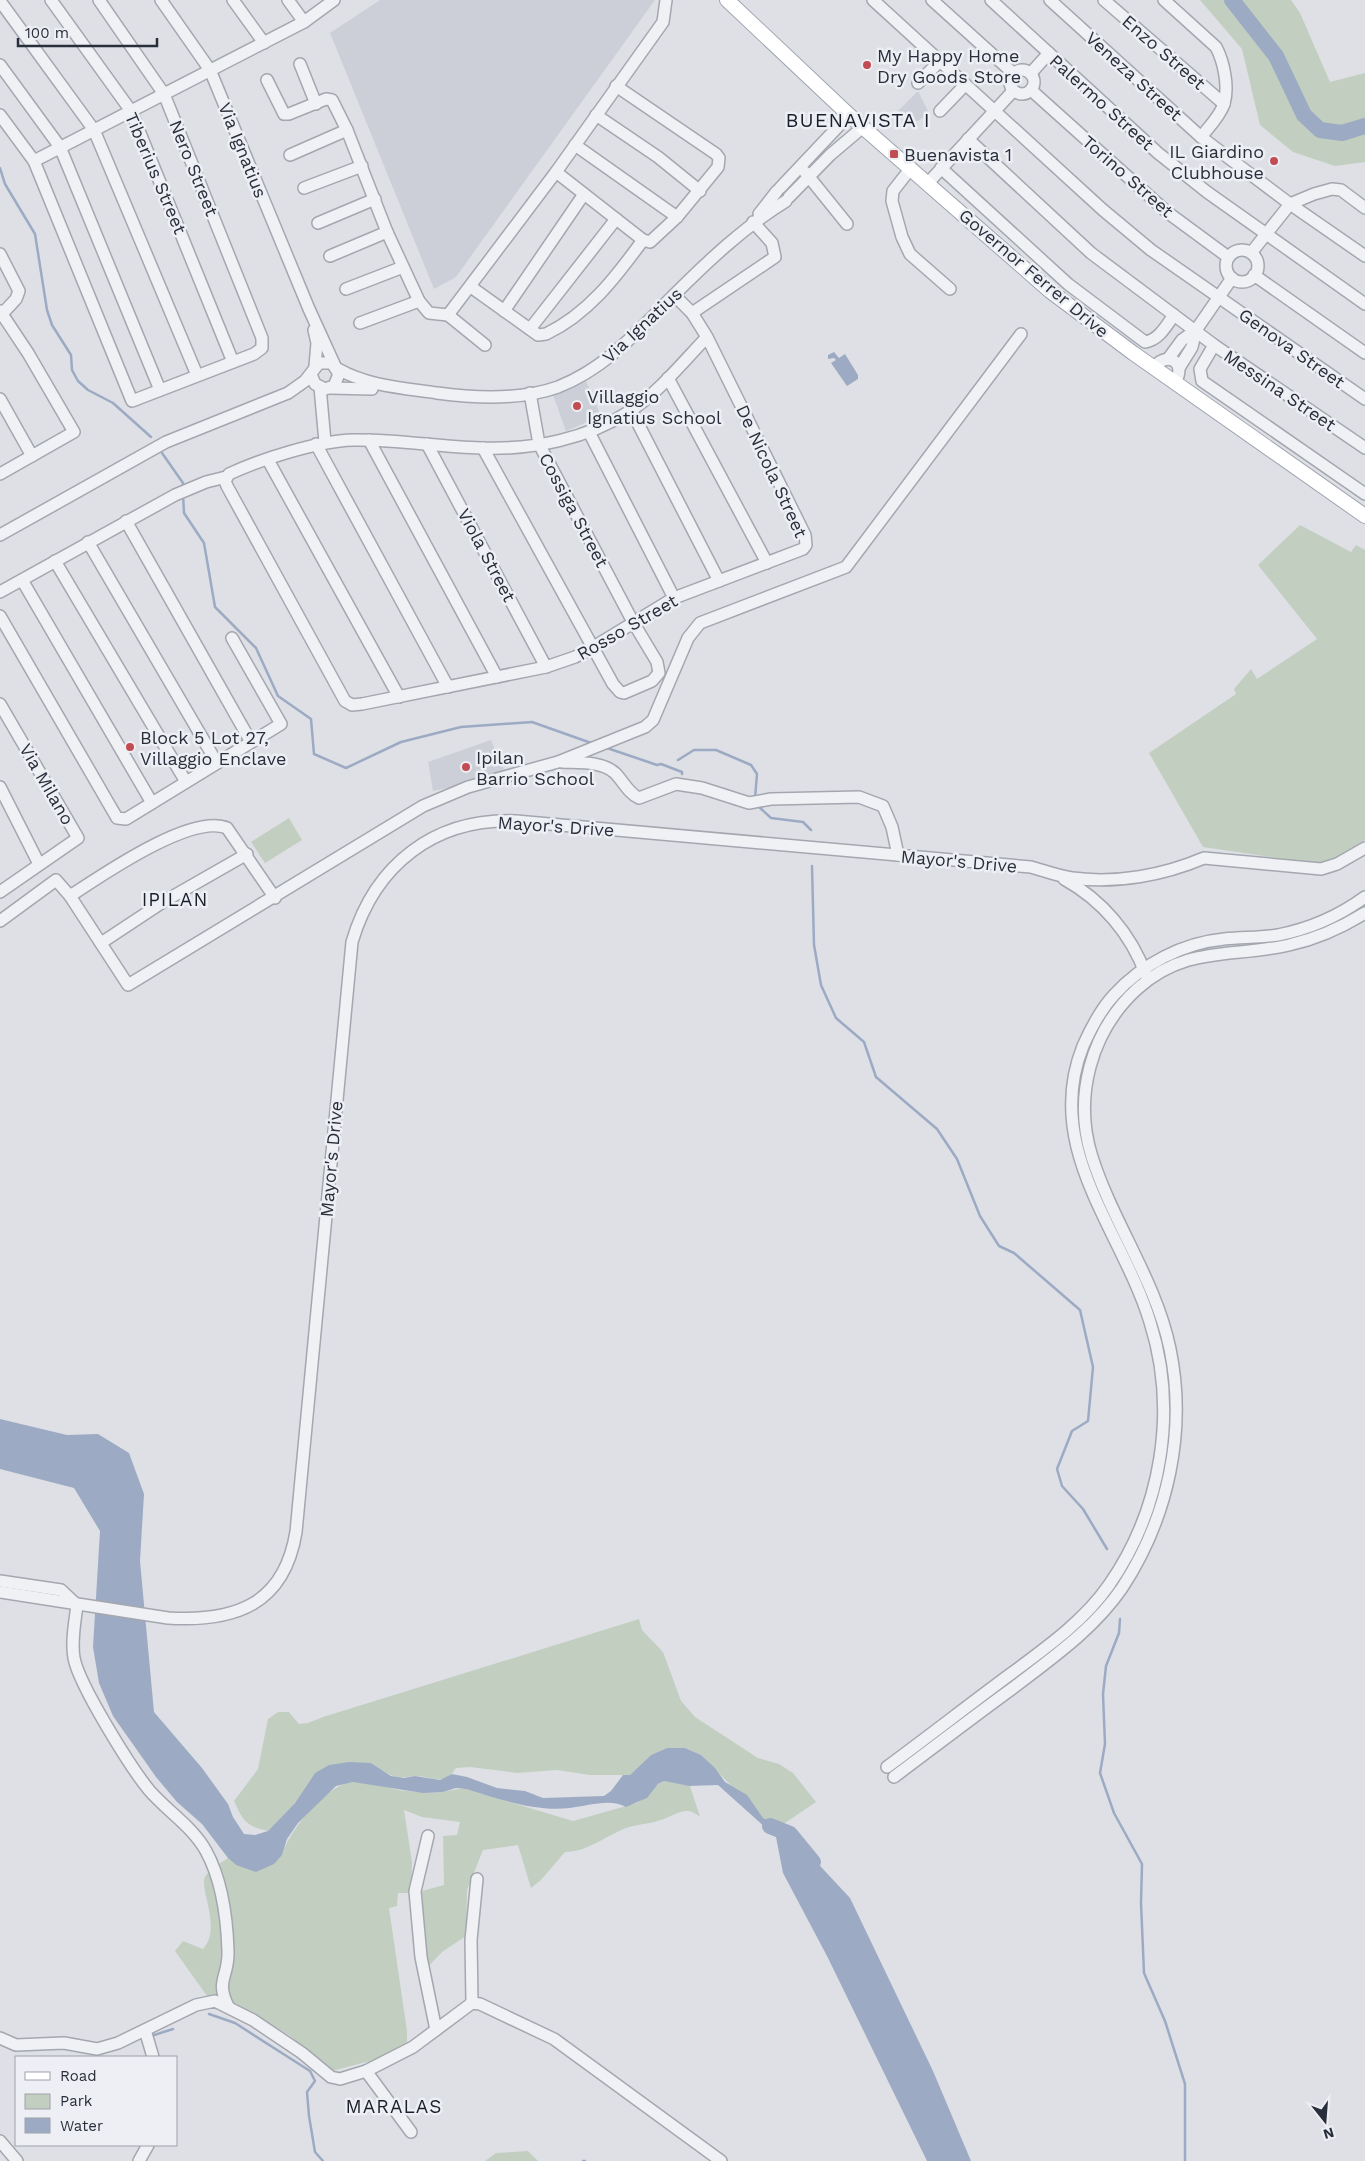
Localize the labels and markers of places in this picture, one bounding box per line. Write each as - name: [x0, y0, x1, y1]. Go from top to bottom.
- place label: My Happy Home Dry Goods Store: [877, 45, 1021, 87]
- marker: My Happy Home Dry Goods Store: [861, 59, 873, 71]
- place label: IL Giardino Clubhouse: [1169, 141, 1264, 183]
- place label: Buenavista 1: [904, 144, 1012, 165]
- marker: Buenavista 1: [888, 148, 900, 160]
- marker: IL Giardino Clubhouse: [1268, 155, 1280, 167]
- place label: Villaggio Ignatius School: [587, 386, 722, 428]
- marker: Villaggio Ignatius School: [571, 400, 583, 412]
- place label: Block 5 Lot 27, Villaggio Enclave: [140, 727, 286, 769]
- marker: Block 5 Lot 27, Villaggio Enclave: [124, 741, 136, 753]
- place label: Ipilan Barrio School: [476, 747, 595, 789]
- marker: Ipilan Barrio School: [460, 761, 472, 773]

